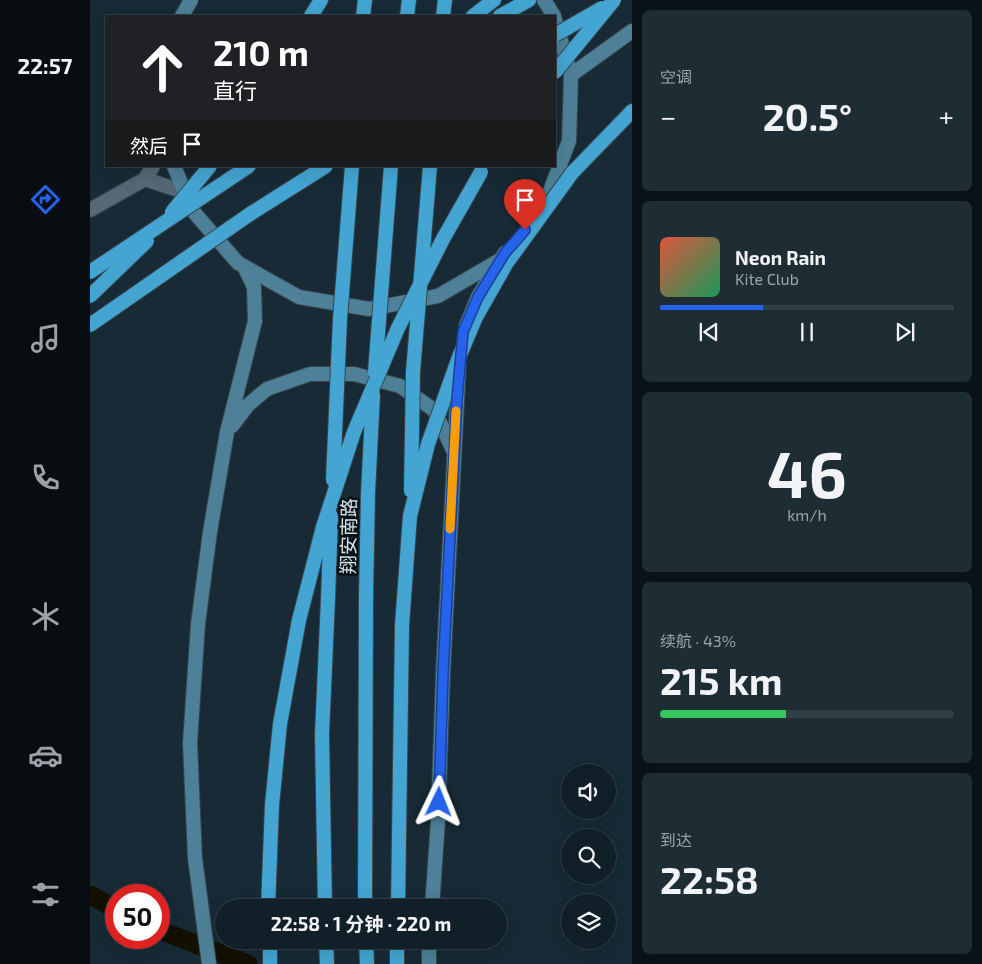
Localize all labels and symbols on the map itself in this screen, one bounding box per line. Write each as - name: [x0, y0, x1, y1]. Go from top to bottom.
- pin: [504, 179, 546, 230]
- street label: 翔安南路: [336, 498, 360, 574]
- position arrow: [412, 775, 464, 827]
- speed limit sign: 50: [105, 884, 170, 949]

